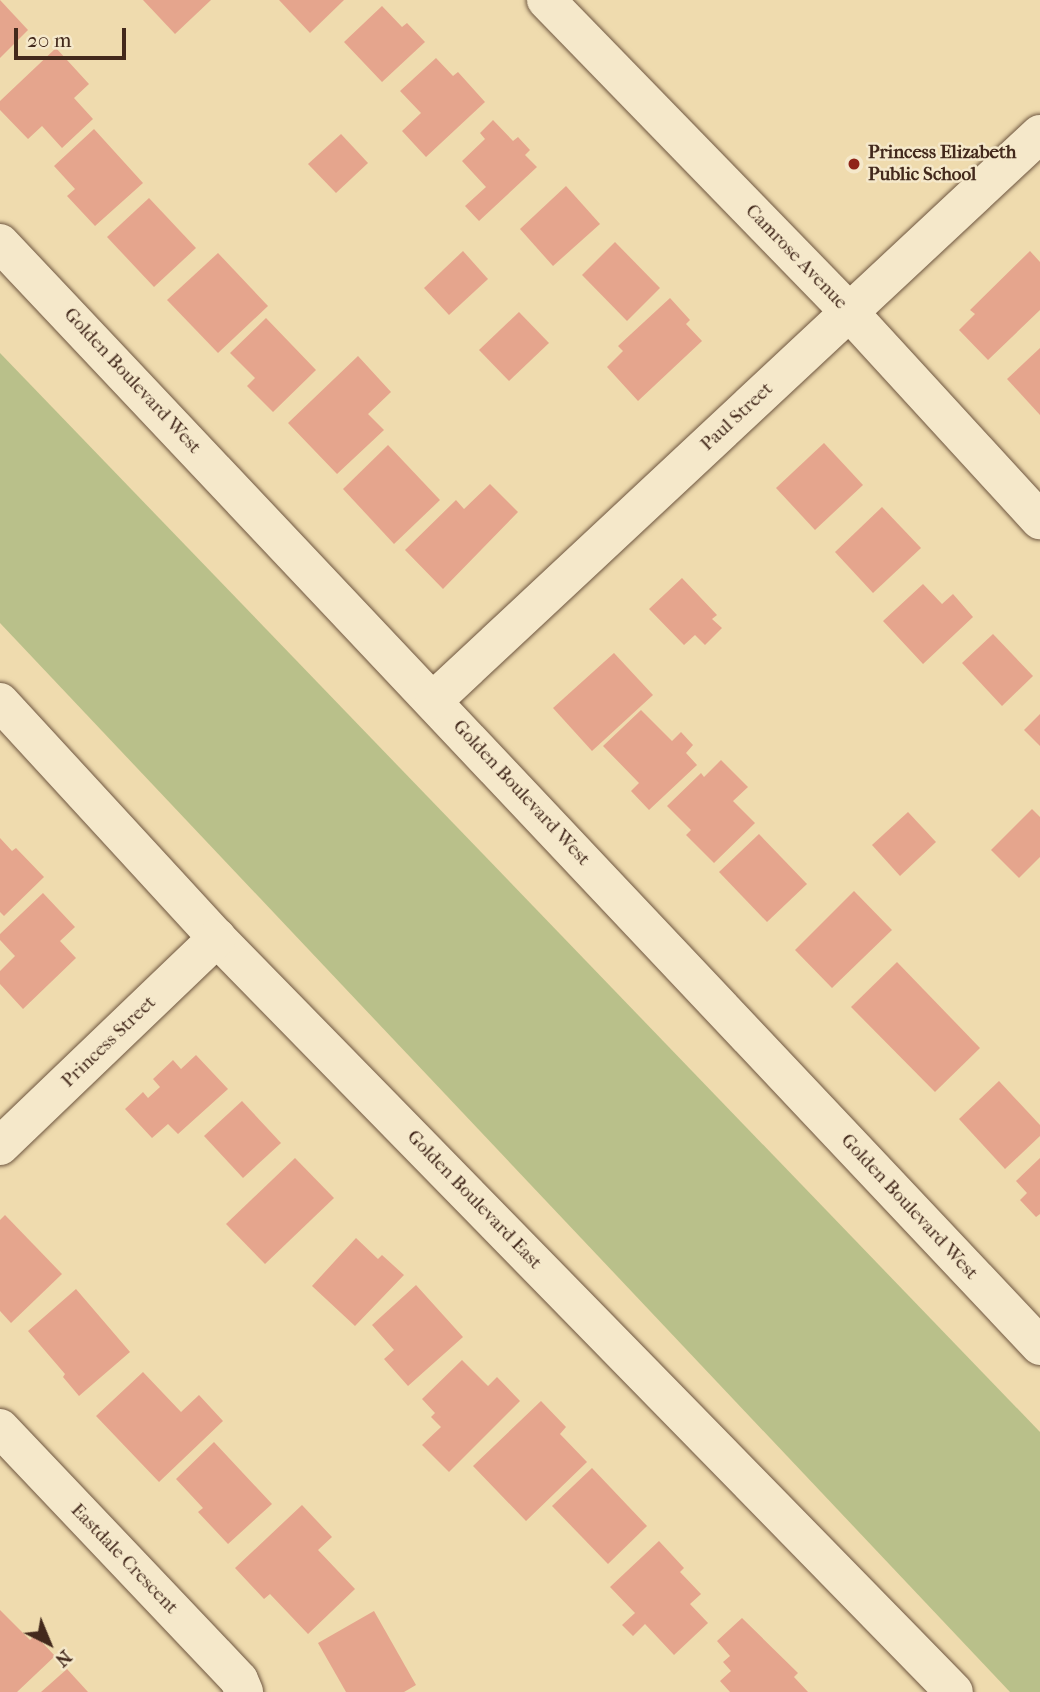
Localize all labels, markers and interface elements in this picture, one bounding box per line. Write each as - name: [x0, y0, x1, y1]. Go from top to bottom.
- scale bar: [18, 14, 130, 58]
- text: 20 m: [27, 28, 71, 52]
- place label: Princess Elizabeth Public School: [868, 142, 1016, 186]
- marker: Princess Elizabeth Public School: [846, 156, 862, 172]
- street label: Camrose Avenue: [740, 200, 852, 314]
- street label: Golden Boulevard West: [59, 303, 205, 459]
- street label: Paul Street: [696, 378, 778, 456]
- street label: Golden Boulevard West: [448, 715, 594, 871]
- street label: Princess Street: [57, 991, 161, 1093]
- street label: Golden Boulevard East: [402, 1126, 546, 1274]
- street label: Golden Boulevard West: [836, 1129, 982, 1285]
- street label: Eastdale Crescent: [66, 1499, 182, 1619]
- north arrow: [14, 1608, 84, 1678]
- text: N: [51, 1645, 76, 1671]

